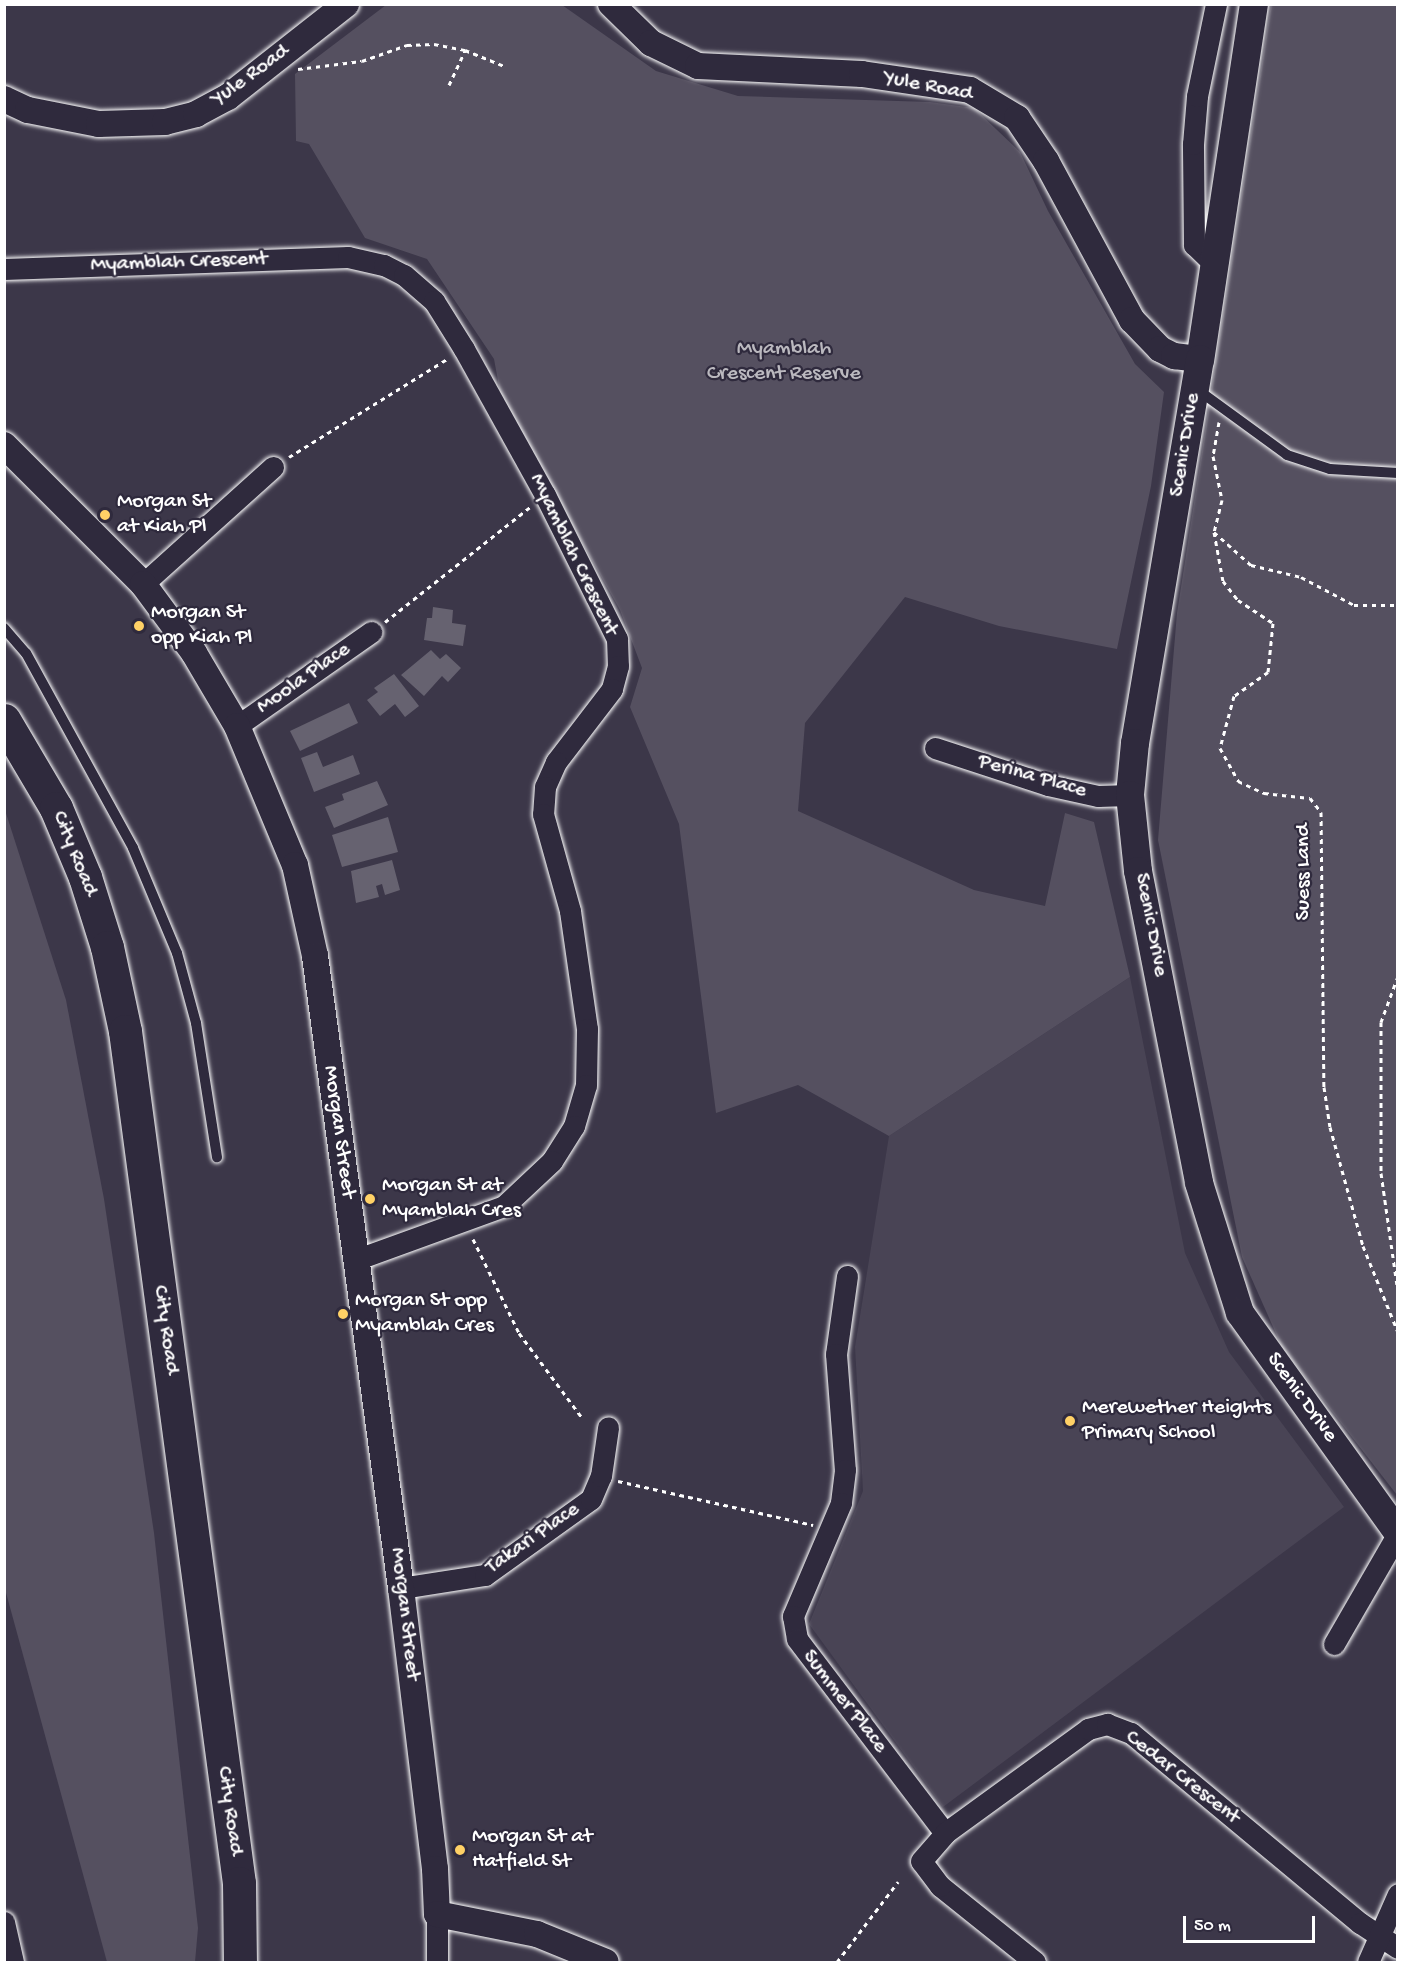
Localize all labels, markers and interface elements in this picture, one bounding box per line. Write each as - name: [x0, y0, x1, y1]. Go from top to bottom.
- street label: Yule Road: [207, 39, 295, 113]
- street label: Yule Road: [881, 65, 975, 109]
- street label: Myamblah Crescent: [90, 247, 268, 279]
- park label: Myamblah Crescent Reserve: [707, 336, 861, 388]
- street label: Scenic Drive: [1165, 391, 1207, 499]
- street label: Myamblah Crescent: [522, 470, 624, 640]
- place label: Morgan St at Kiah Pl: [117, 489, 211, 540]
- marker: Morgan St at Kiah Pl: [98, 508, 112, 522]
- place label: Morgan St opp Kiah Pl: [151, 600, 252, 652]
- marker: Morgan St opp Kiah Pl: [132, 619, 146, 633]
- street label: Moola Place: [252, 637, 356, 721]
- street label: Perina Place: [975, 749, 1089, 805]
- street label: City Road: [45, 807, 103, 901]
- street label: Suess Land: [1292, 824, 1318, 920]
- street label: Scenic Drive: [1127, 871, 1173, 979]
- street label: Morgan Street: [316, 1064, 360, 1200]
- place label: Morgan St at Myamblah Cres: [382, 1173, 521, 1224]
- marker: Morgan St at Myamblah Cres: [363, 1192, 377, 1206]
- street label: City Road: [146, 1284, 184, 1376]
- place label: Morgan St opp Myamblah Cres: [355, 1288, 494, 1340]
- marker: Morgan St opp Myamblah Cres: [336, 1307, 350, 1321]
- street label: Scenic Drive: [1259, 1348, 1343, 1448]
- place label: Merewether Heights Primary School: [1082, 1395, 1271, 1446]
- marker: Merewether Heights Primary School: [1063, 1414, 1077, 1428]
- street label: Takari Place: [481, 1497, 585, 1581]
- street label: Morgan Street: [383, 1546, 425, 1682]
- street label: Summer Place: [795, 1645, 893, 1759]
- street label: Cedar Crescent: [1119, 1725, 1245, 1831]
- street label: City Road: [210, 1765, 248, 1857]
- place label: Morgan St at Hatfield St: [472, 1824, 592, 1876]
- marker: Morgan St at Hatfield St: [453, 1843, 467, 1857]
- scale bar: [1186, 1904, 1318, 1942]
- text: 50 m: [1194, 1916, 1231, 1937]

